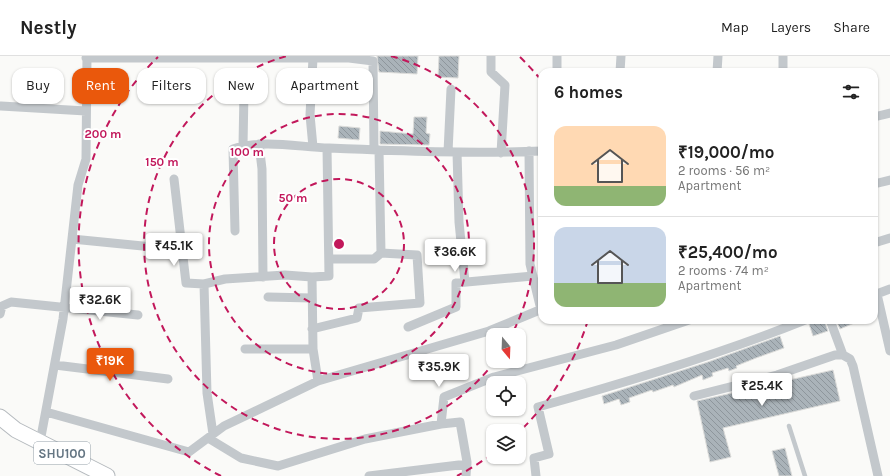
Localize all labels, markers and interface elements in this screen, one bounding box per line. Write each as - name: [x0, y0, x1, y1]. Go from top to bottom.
- text: Nestly: [20, 17, 77, 39]
- text: Map: [721, 19, 749, 36]
- text: Layers: [771, 19, 811, 36]
- text: Share: [833, 19, 870, 36]
- chip: Buy: [12, 68, 64, 104]
- chip: Rent: [72, 68, 129, 104]
- chip: Filters: [137, 68, 206, 104]
- chip: New: [214, 68, 268, 104]
- chip: Apartment: [276, 68, 373, 104]
- icon: filters: [840, 81, 862, 103]
- text: 6 homes: [554, 82, 623, 102]
- text: 200 m: [85, 127, 121, 141]
- icon: home: [586, 142, 634, 190]
- text: ₹19,000/mo: [678, 142, 775, 162]
- text: 100 m: [230, 145, 264, 159]
- text: 150 m: [145, 155, 179, 169]
- text: 2 rooms · 56 m²: [678, 163, 770, 178]
- text: Apartment: [678, 178, 741, 193]
- text: 50 m: [279, 191, 308, 205]
- pin: ₹45.1K: [141, 233, 207, 267]
- centre of rings: [332, 237, 346, 251]
- text: ₹45.1K: [155, 238, 193, 253]
- pin: ₹36.6K: [422, 239, 488, 273]
- text: ₹25,400/mo: [678, 242, 778, 262]
- icon: home: [586, 243, 634, 291]
- text: ₹36.6K: [434, 244, 476, 259]
- text: 2 rooms · 74 m²: [678, 263, 769, 278]
- text: Apartment: [678, 278, 741, 293]
- pin: ₹32.6K: [67, 287, 133, 321]
- text: ₹32.6K: [79, 292, 121, 307]
- north arrow: [486, 328, 526, 368]
- map controls: [486, 328, 526, 464]
- pin: ₹19K: [86, 348, 134, 382]
- text: ₹19K: [96, 353, 124, 368]
- pin: ₹35.9K: [406, 354, 472, 388]
- text: ₹35.9K: [418, 359, 460, 374]
- pin: ₹25.4K: [729, 373, 795, 407]
- button: locate: [486, 376, 526, 416]
- text: ₹25.4K: [741, 378, 783, 393]
- button: layers: [486, 424, 526, 464]
- road number: SHU100: [34, 442, 90, 464]

